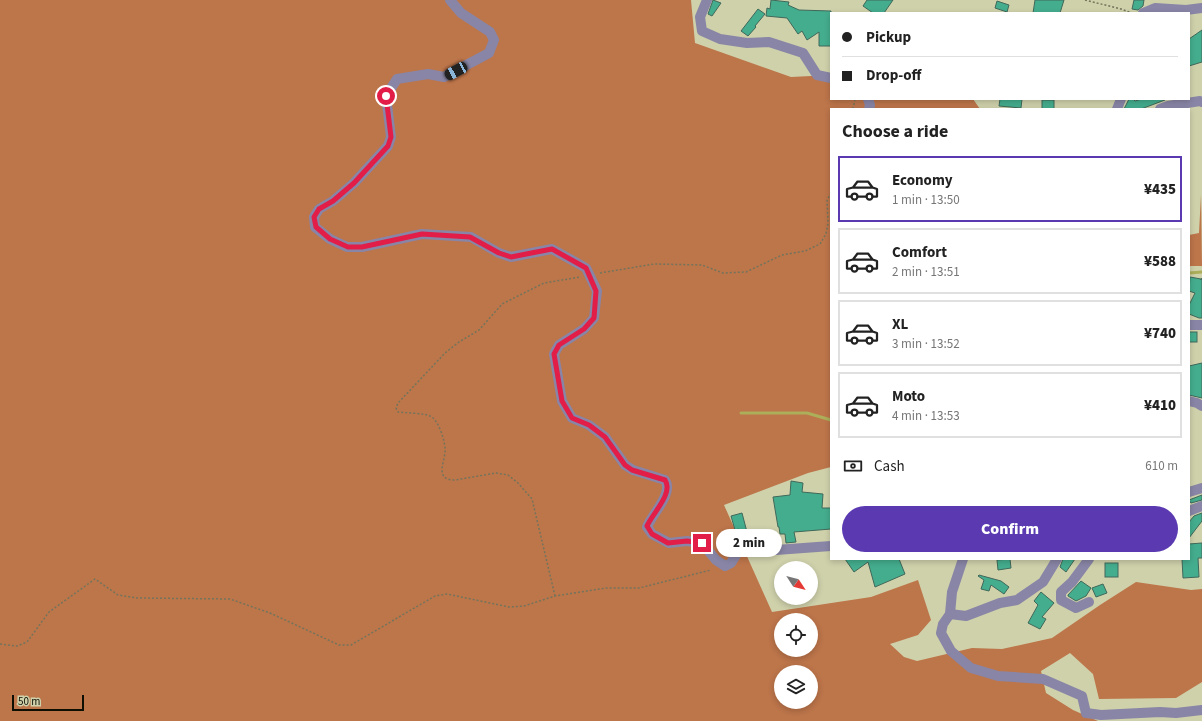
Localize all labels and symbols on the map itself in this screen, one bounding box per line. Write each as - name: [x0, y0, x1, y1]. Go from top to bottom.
- car: [443, 60, 469, 82]
- route start: [377, 87, 395, 105]
- callout: 2 min: [716, 529, 782, 557]
- route end: [693, 534, 711, 552]
- north arrow: [774, 561, 818, 605]
- scale bar: [12, 693, 84, 712]

